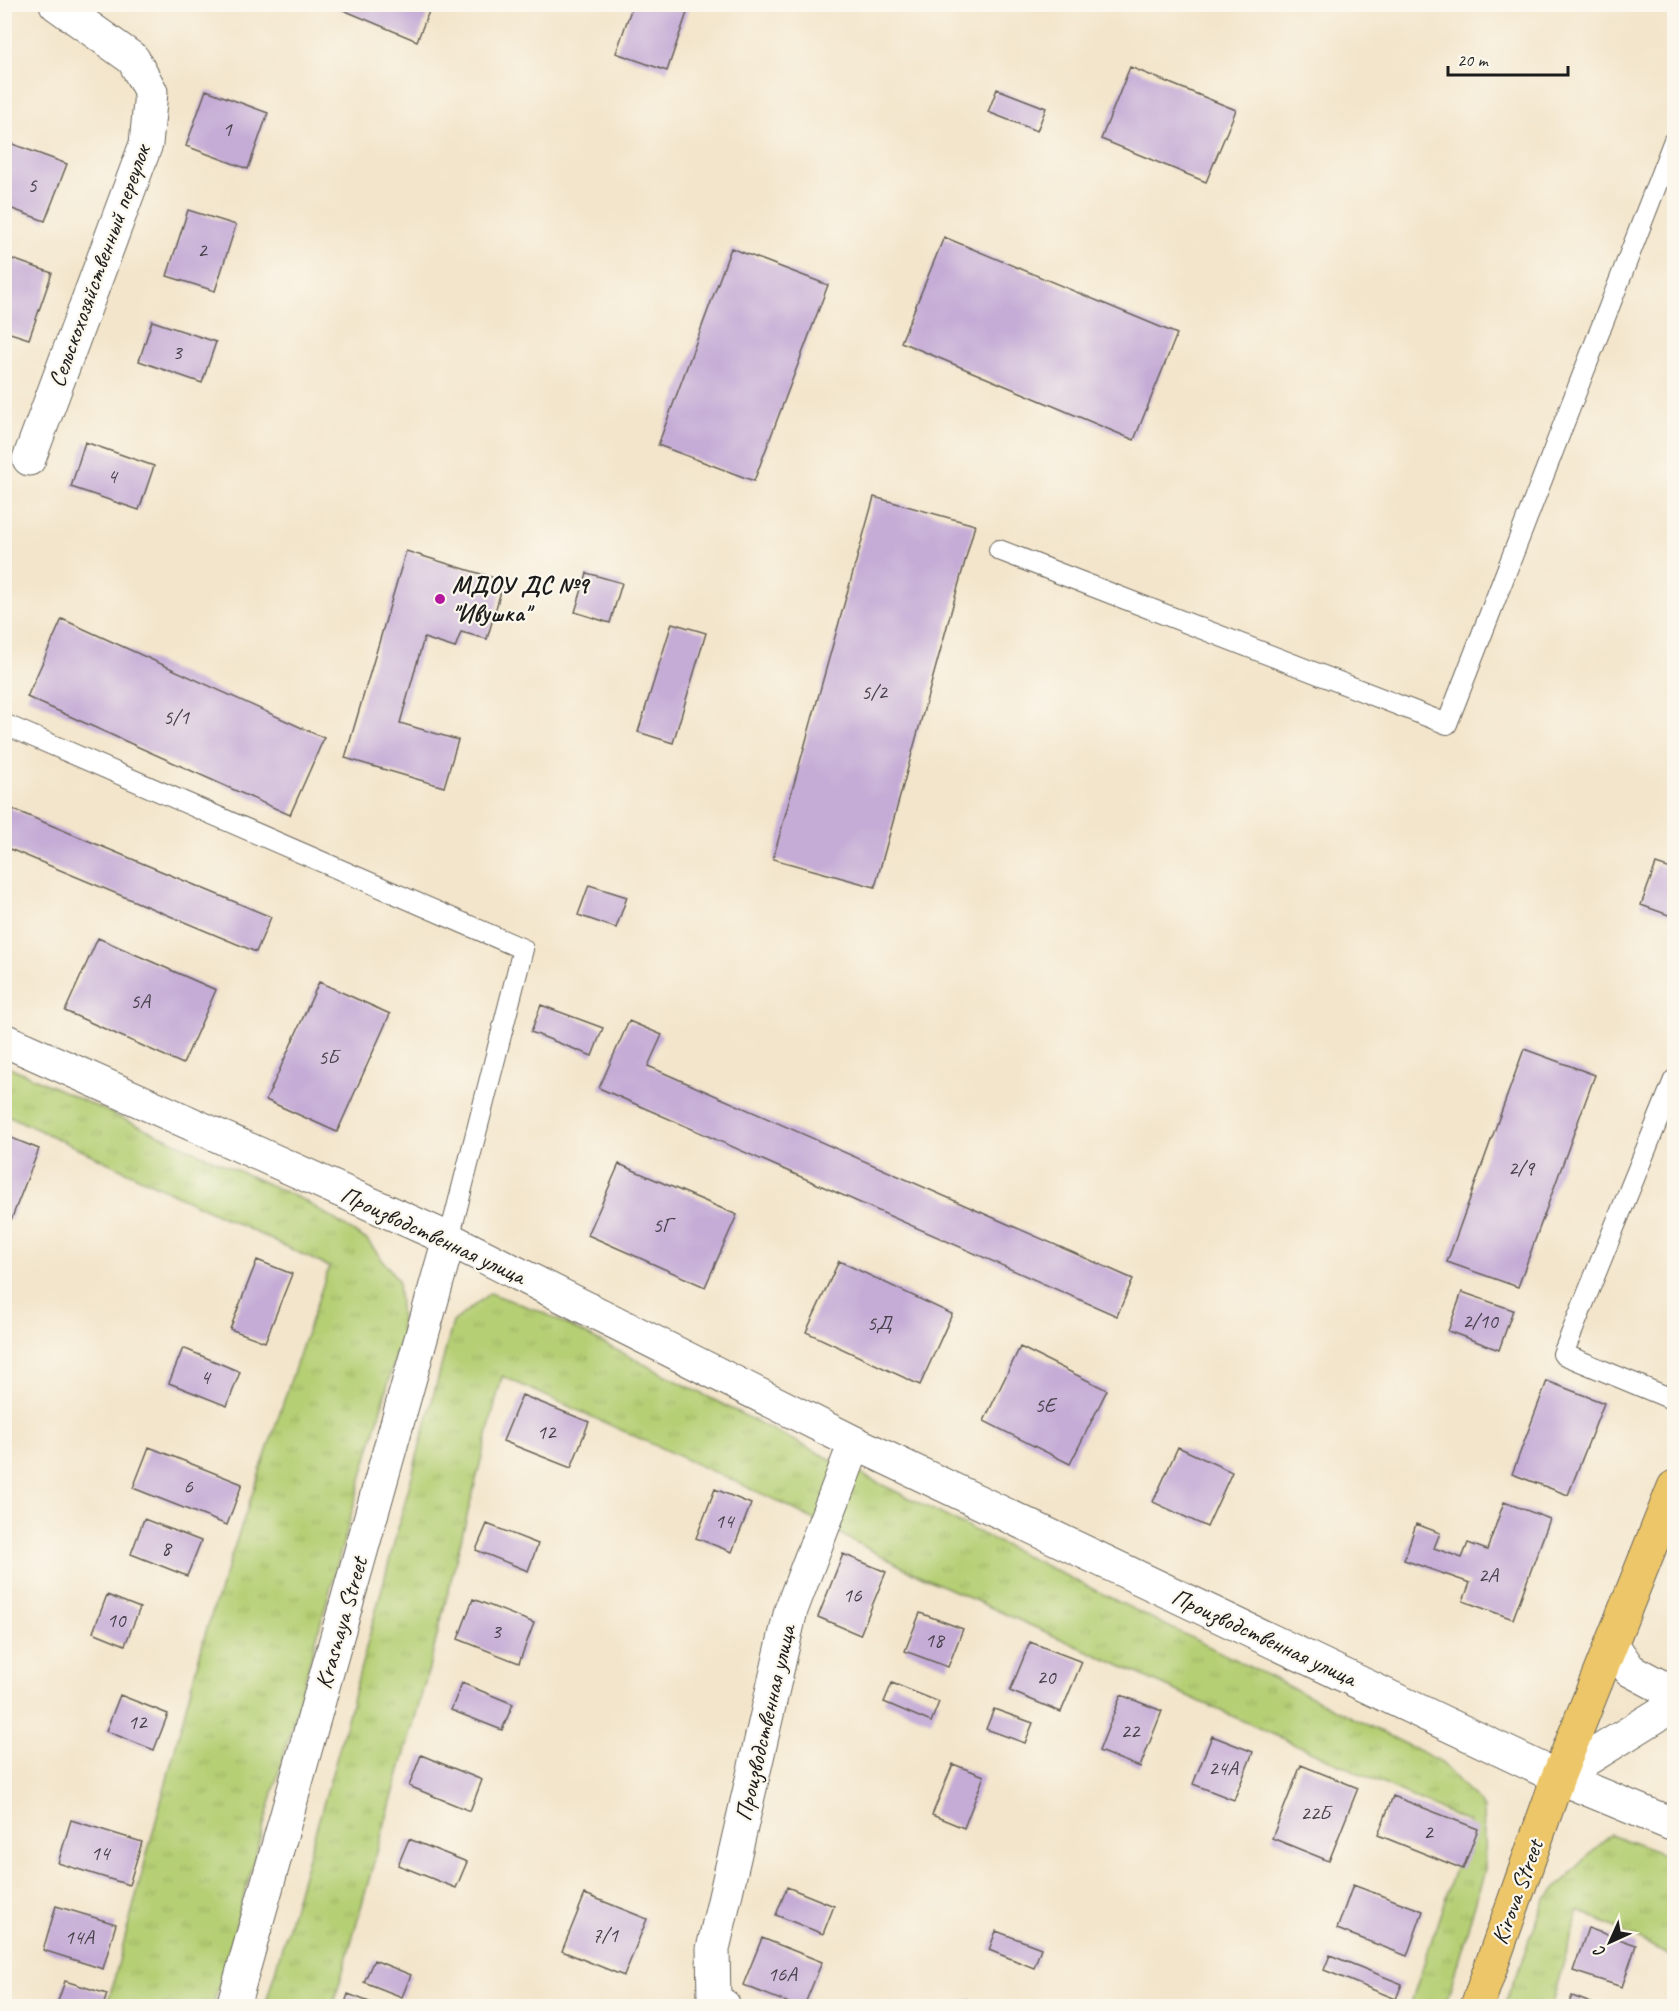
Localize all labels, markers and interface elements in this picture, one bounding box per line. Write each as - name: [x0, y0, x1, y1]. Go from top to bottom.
- scale bar: [1448, 39, 1568, 77]
- text: 20 m: [1457, 49, 1490, 71]
- house number: 1: [222, 116, 233, 142]
- street label: Сельскохозяйственный переулок: [41, 139, 158, 391]
- house number: 5: [27, 172, 38, 198]
- house number: 2: [197, 237, 208, 263]
- house number: 3: [172, 339, 183, 365]
- house number: 4: [107, 463, 119, 489]
- place label: МДОУ ДС №9 "Ивушка": [452, 570, 591, 628]
- marker: МДОУ ДС №9 "Ивушка": [433, 592, 447, 606]
- house number: 5/2: [861, 679, 888, 705]
- house number: 5/1: [163, 704, 190, 730]
- house number: 5А: [130, 988, 151, 1014]
- house number: 5Б: [318, 1044, 341, 1070]
- house number: 2/9: [1508, 1155, 1535, 1181]
- street label: Производственная улица: [336, 1179, 532, 1292]
- house number: 5Г: [652, 1212, 676, 1238]
- house number: 2/10: [1462, 1308, 1499, 1334]
- house number: 5Д: [867, 1310, 893, 1336]
- house number: 4: [200, 1364, 212, 1390]
- house number: 5Е: [1035, 1392, 1058, 1418]
- house number: 12: [537, 1419, 557, 1445]
- house number: 6: [183, 1473, 193, 1499]
- house number: 14: [715, 1508, 736, 1534]
- house number: 8: [161, 1535, 173, 1561]
- street label: Krasnaya Street: [308, 1552, 375, 1692]
- house number: 2А: [1478, 1562, 1499, 1588]
- street label: Производственная улица: [1167, 1581, 1363, 1694]
- house number: 16: [843, 1582, 862, 1608]
- house number: 10: [107, 1607, 127, 1633]
- house number: 3: [491, 1618, 502, 1644]
- street label: Производственная улица: [728, 1620, 803, 1824]
- house number: 18: [925, 1627, 946, 1653]
- house number: 20: [1037, 1664, 1057, 1690]
- house number: 12: [128, 1709, 148, 1735]
- house number: 22: [1121, 1718, 1141, 1744]
- house number: 24А: [1208, 1755, 1239, 1781]
- house number: 22Б: [1300, 1800, 1333, 1826]
- house number: 2: [1423, 1819, 1434, 1845]
- street label: Kirova Street: [1484, 1834, 1550, 1948]
- house number: 14: [91, 1840, 112, 1866]
- north arrow: [1580, 1912, 1640, 1972]
- house number: 7/1: [592, 1922, 619, 1948]
- house number: 14А: [64, 1924, 95, 1950]
- text: С: [1589, 1941, 1610, 1962]
- house number: 16А: [767, 1961, 798, 1987]

